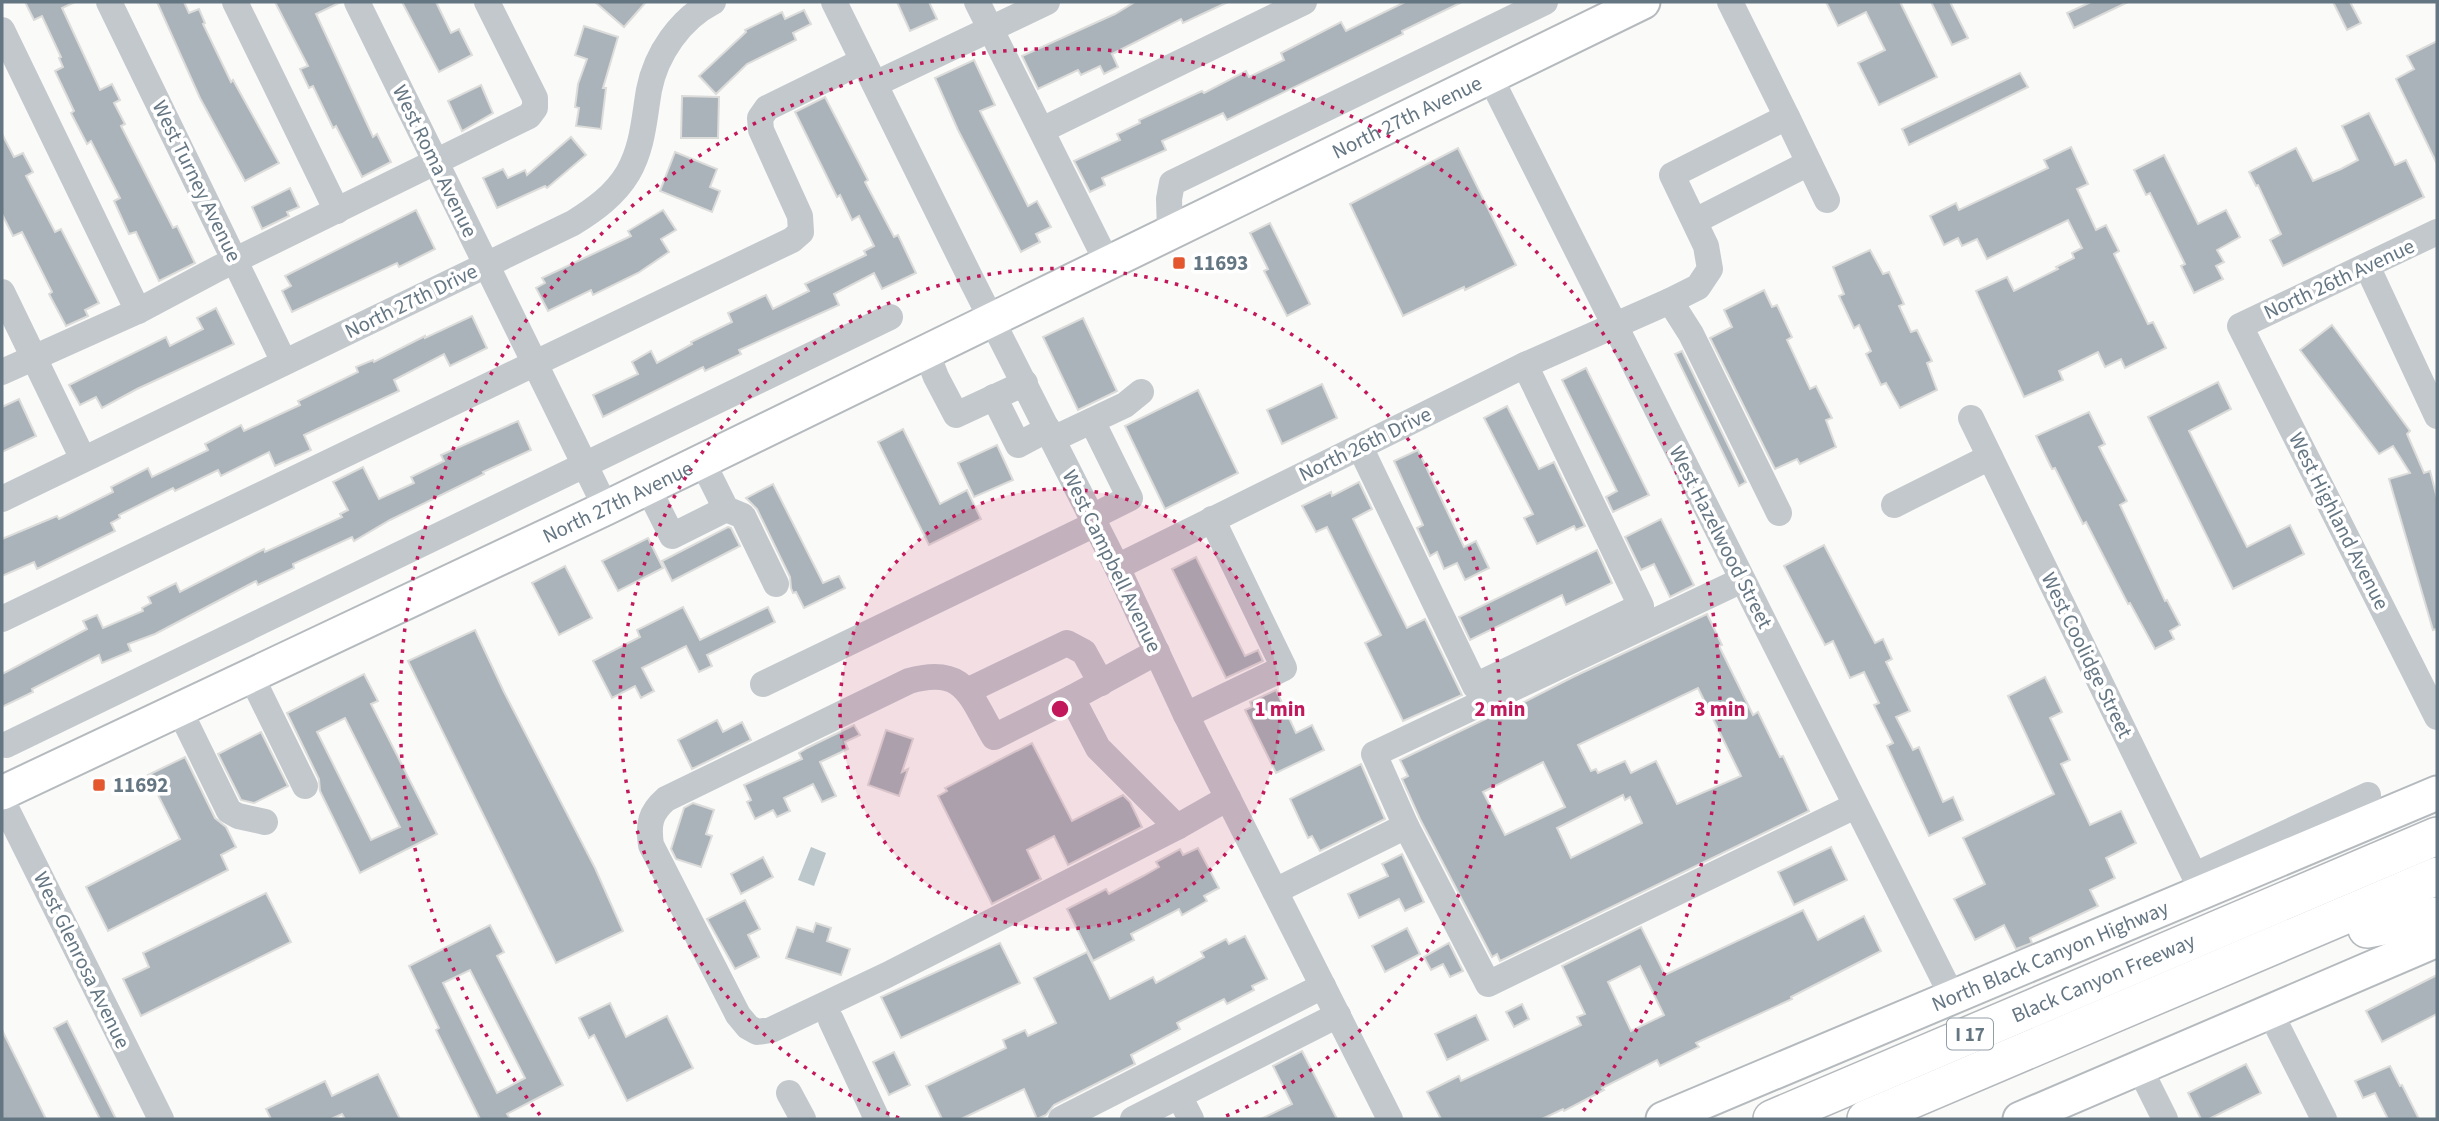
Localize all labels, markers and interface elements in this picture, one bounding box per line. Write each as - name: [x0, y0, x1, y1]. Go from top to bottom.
- street label: North 27th Avenue: [1327, 68, 1487, 167]
- street label: West Roma Avenue: [385, 80, 485, 242]
- street label: West Turney Avenue: [145, 95, 249, 267]
- street label: North 26th Avenue: [2259, 231, 2419, 327]
- place label: 11693: [1193, 248, 1248, 278]
- marker: 11693: [1171, 255, 1187, 271]
- street label: North 27th Drive: [340, 256, 482, 346]
- street label: North 26th Drive: [1294, 399, 1436, 489]
- street label: West Highland Avenue: [2281, 427, 2397, 615]
- street label: West Hazelwood Street: [1662, 440, 1780, 634]
- street label: North 27th Avenue: [538, 453, 698, 551]
- street label: West Campbell Avenue: [1055, 465, 1169, 657]
- street label: West Coolidge Street: [2034, 567, 2140, 743]
- text: 1 min: [1254, 694, 1306, 724]
- text: 2 min: [1474, 694, 1526, 724]
- text: 3 min: [1694, 694, 1746, 724]
- centre of rings: [1048, 697, 1072, 721]
- place label: 11692: [113, 770, 168, 800]
- marker: 11692: [91, 777, 107, 793]
- street label: West Glenrosa Avenue: [26, 866, 138, 1054]
- street label: North Black Canyon Highway: [1927, 893, 2173, 1019]
- street label: Black Canyon Freeway: [2007, 926, 2200, 1030]
- road number: I 17: [1947, 1018, 1993, 1050]

